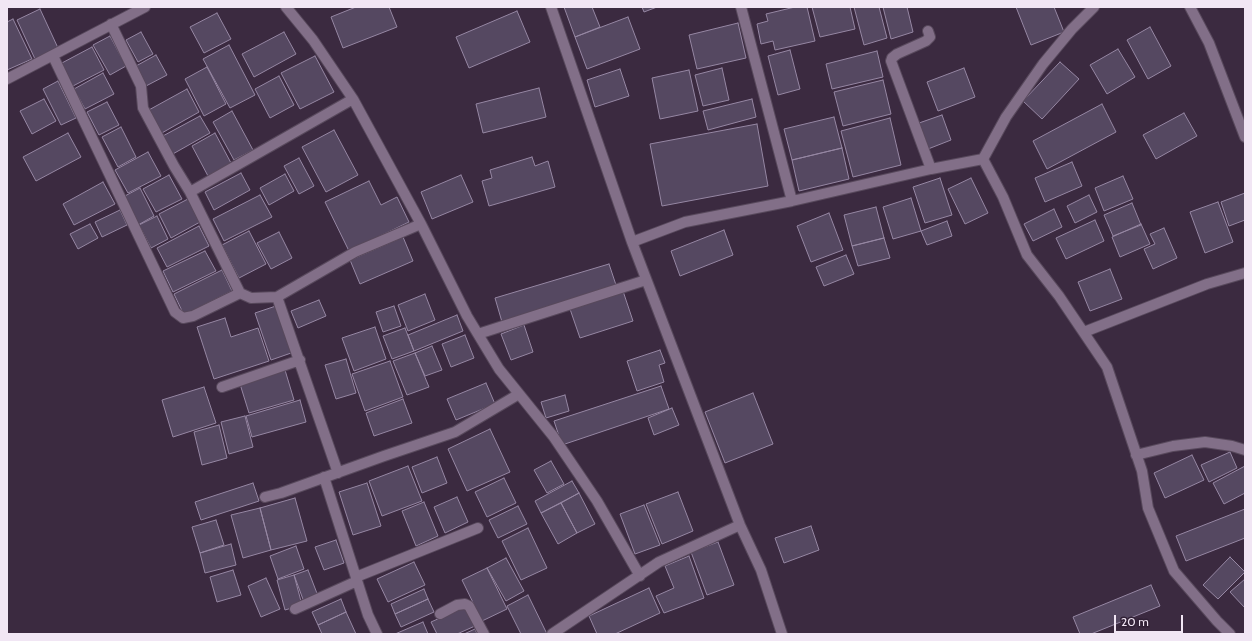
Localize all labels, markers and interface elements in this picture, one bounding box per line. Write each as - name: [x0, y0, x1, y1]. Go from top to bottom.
- scale bar: [1116, 607, 1185, 633]
- text: 20 m: [1121, 614, 1149, 629]

